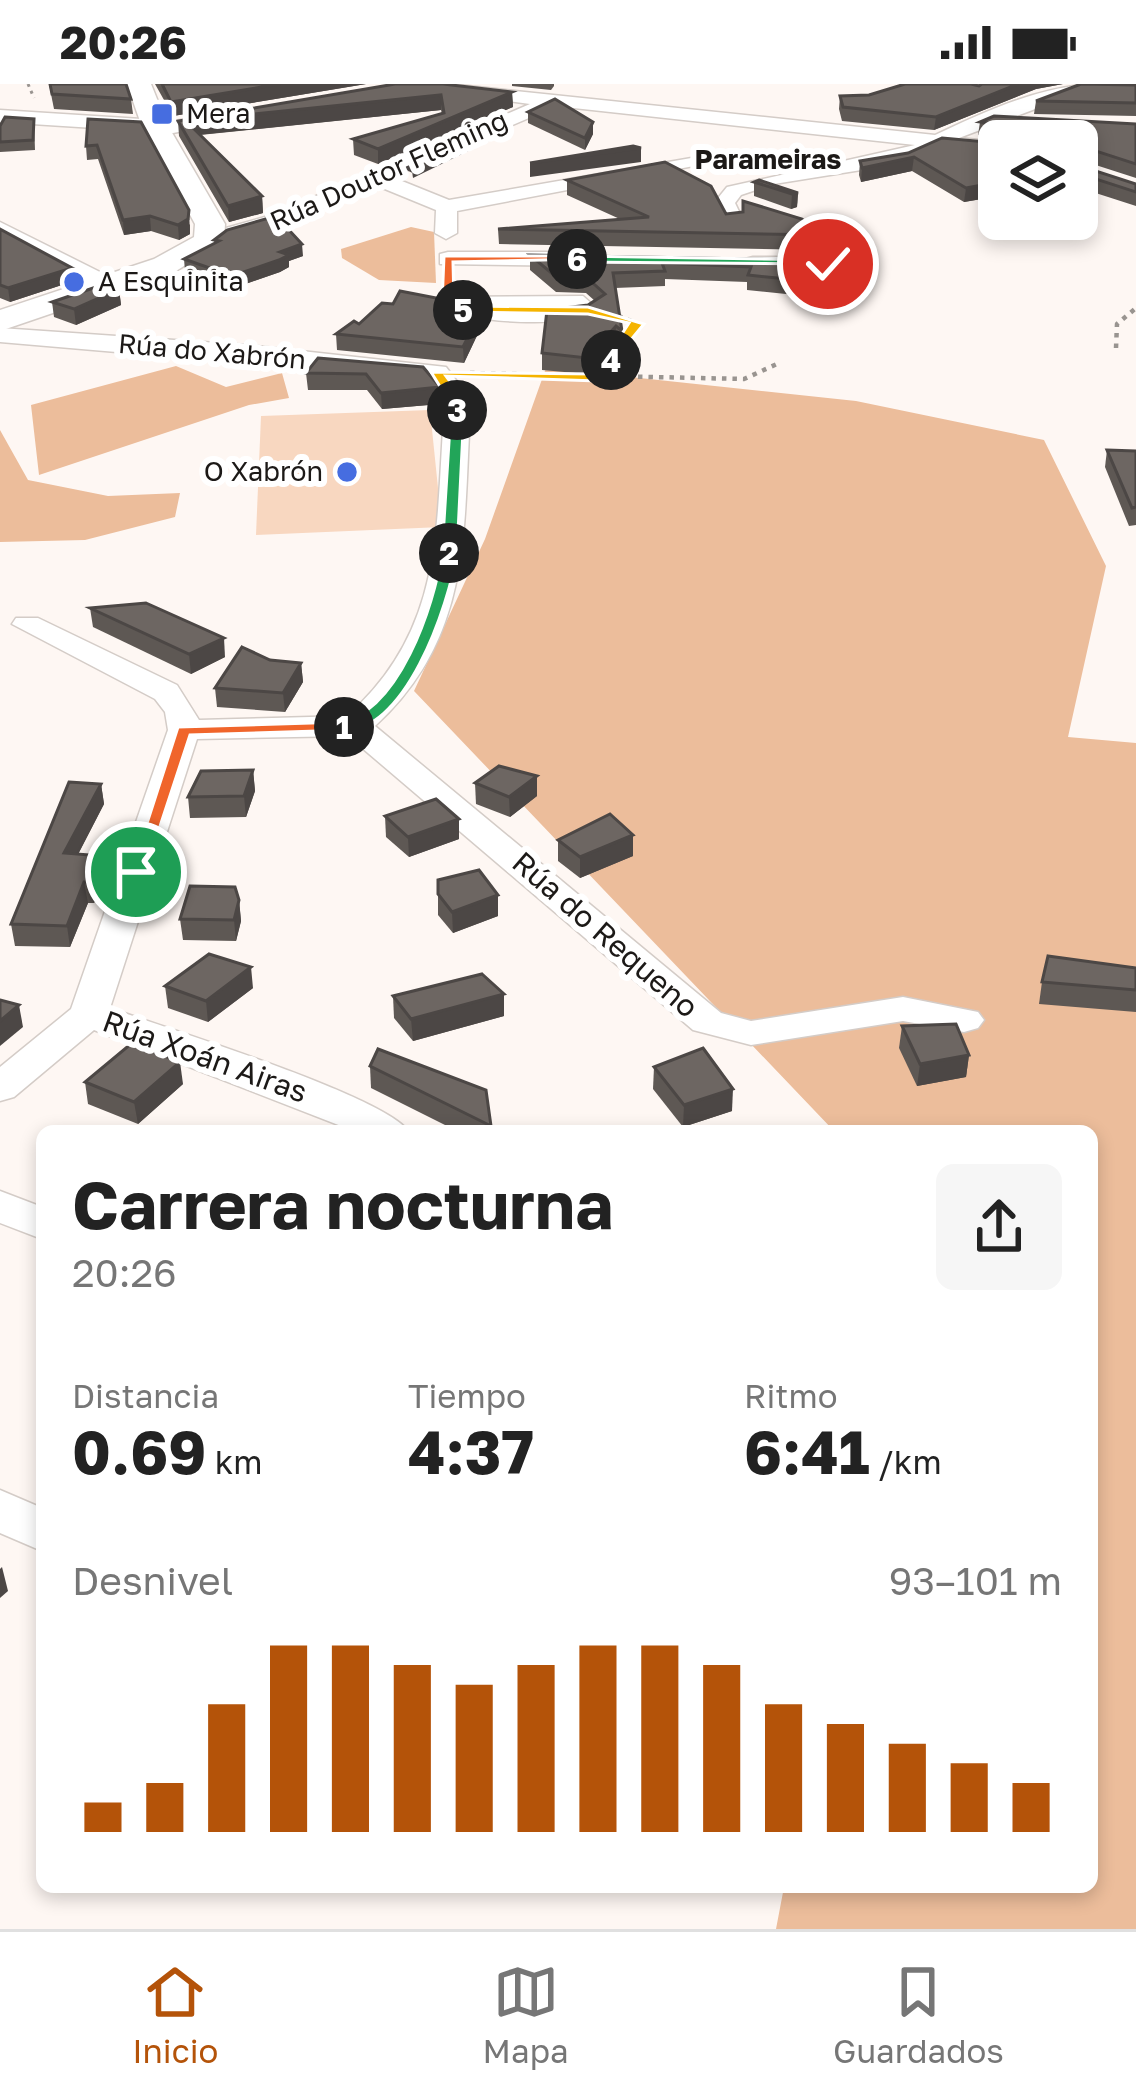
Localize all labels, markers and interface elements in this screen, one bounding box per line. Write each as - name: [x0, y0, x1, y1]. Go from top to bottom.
- text: 20:26: [60, 15, 187, 69]
- place label: Mera: [186, 97, 250, 129]
- marker: Mera: [149, 101, 175, 127]
- street label: Rúa Doutor Fleming: [265, 103, 512, 237]
- map controls: [978, 120, 1098, 240]
- button: layers: [978, 120, 1098, 240]
- district label: Parameiras: [694, 143, 842, 175]
- pin: [777, 213, 879, 315]
- pin: 6: [547, 229, 607, 289]
- icon: check: [795, 231, 861, 297]
- text: 6: [567, 239, 587, 278]
- place label: A Esquinita: [98, 265, 244, 297]
- marker: A Esquinita: [61, 269, 87, 295]
- pin: 5: [433, 280, 493, 340]
- text: 5: [453, 290, 473, 329]
- street label: Rúa do Xabrón: [117, 327, 307, 375]
- pin: 4: [581, 330, 641, 390]
- text: 4: [601, 340, 621, 379]
- pin: 3: [427, 380, 487, 440]
- text: 3: [447, 390, 467, 429]
- place label: O Xabrón: [204, 455, 323, 487]
- marker: O Xabrón: [334, 459, 360, 485]
- pin: 2: [419, 523, 479, 583]
- text: 2: [439, 533, 459, 572]
- pin: 1: [314, 697, 374, 757]
- text: 1: [336, 707, 353, 746]
- pin: [85, 821, 187, 923]
- icon: arrive: [103, 839, 169, 905]
- street label: Rúa do Requeno: [505, 844, 706, 1025]
- street label: Rúa Xoán Airas: [98, 1002, 312, 1110]
- text: Carrera nocturna: [72, 1164, 613, 1244]
- button: share: [936, 1164, 1062, 1290]
- text: 20:26: [72, 1249, 177, 1296]
- text: Distancia: [72, 1376, 219, 1415]
- text: Tiempo: [408, 1376, 526, 1415]
- text: Ritmo: [744, 1376, 838, 1415]
- text: 0.69: [72, 1415, 206, 1487]
- text: 4:37: [408, 1415, 534, 1487]
- text: 6:41: [744, 1415, 870, 1487]
- text: km: [206, 1442, 263, 1481]
- text: /km: [870, 1442, 942, 1481]
- text: Desnivel: [72, 1557, 233, 1604]
- text: 93–101 m: [889, 1557, 1062, 1604]
- tab: Inicio: [132, 1959, 218, 2070]
- tab: Mapa: [483, 1959, 569, 2070]
- tab: Guardados: [833, 1959, 1004, 2070]

